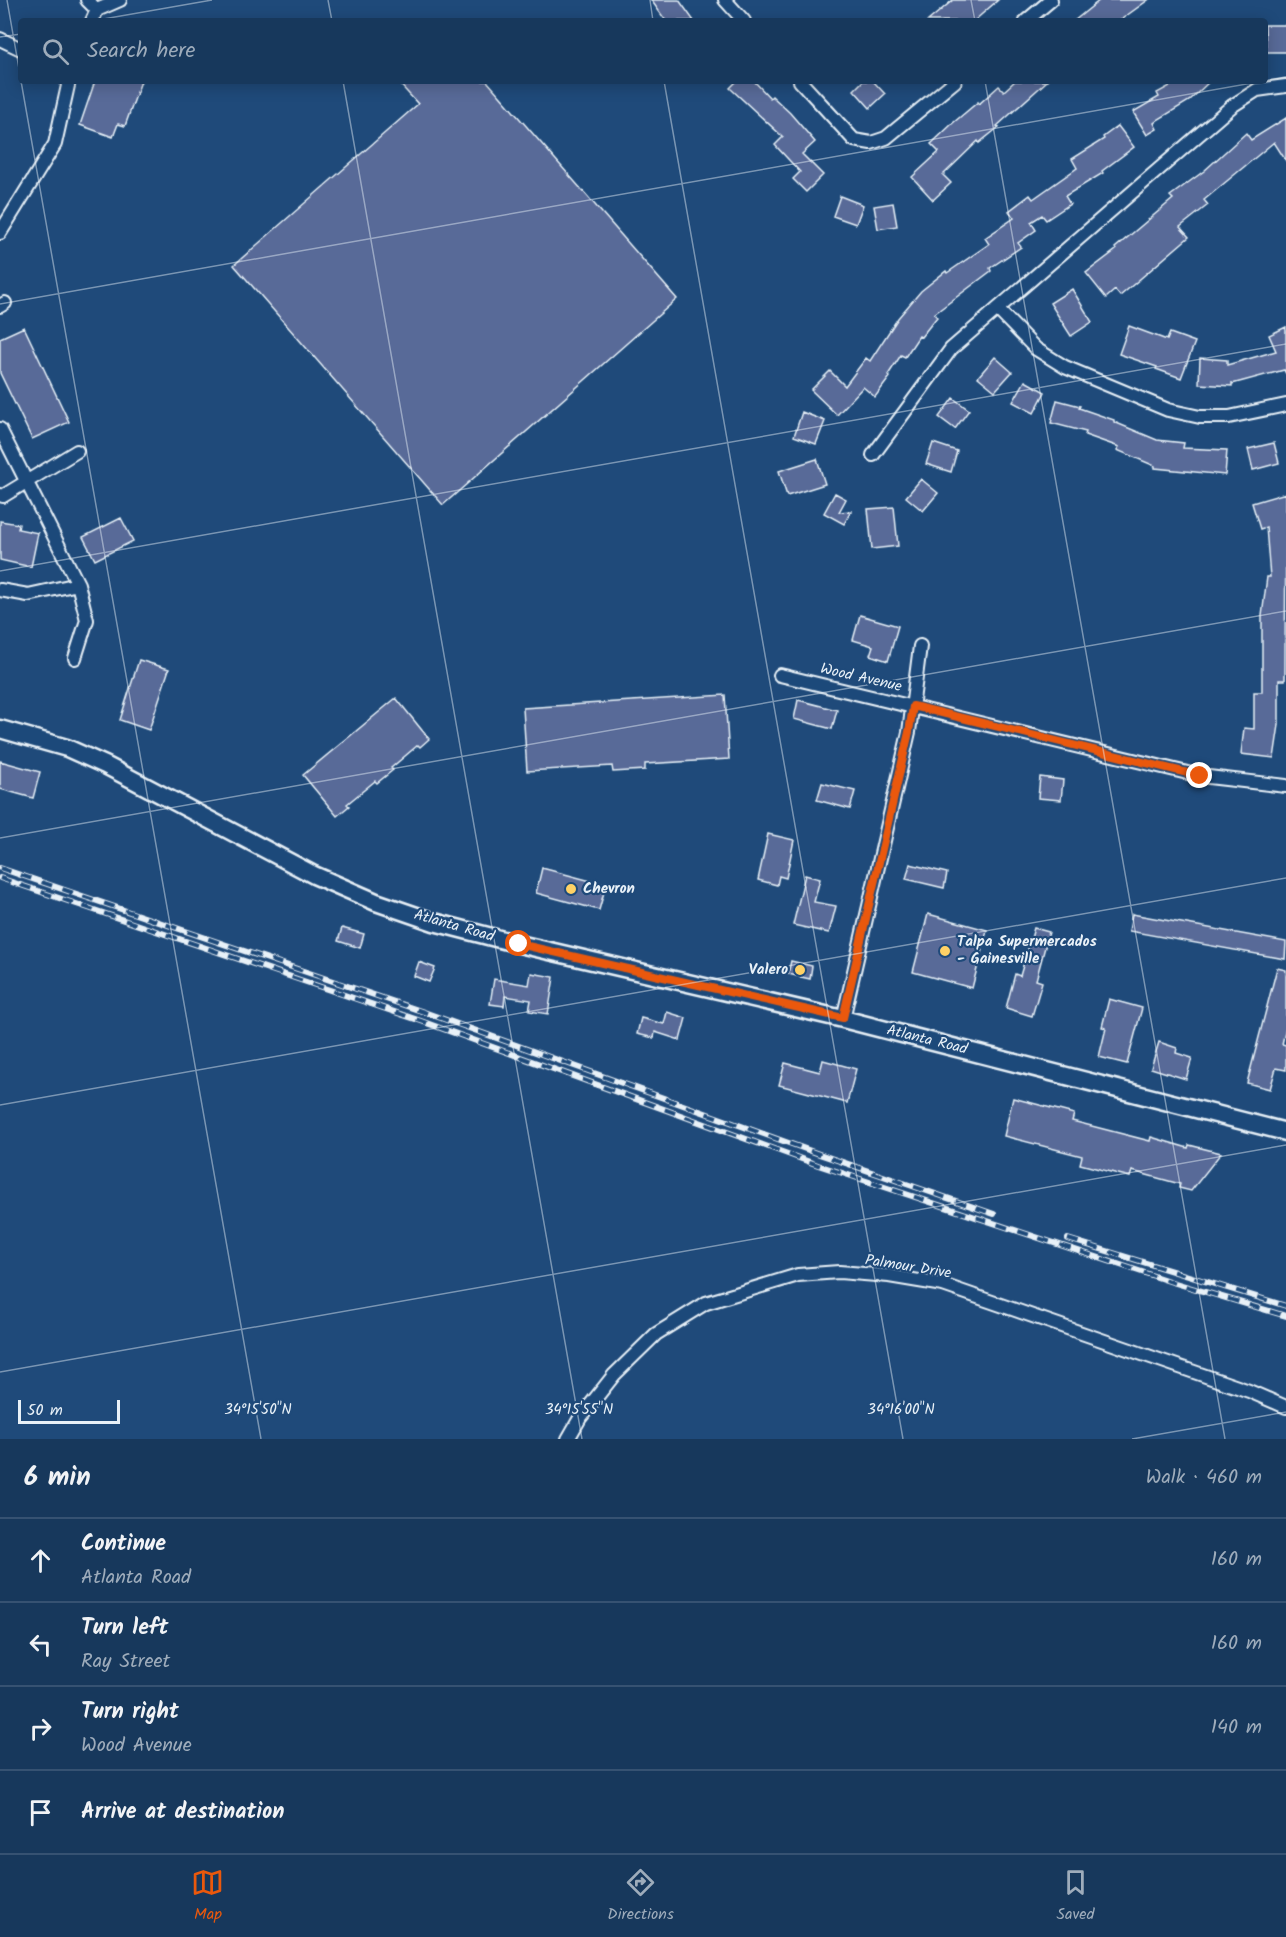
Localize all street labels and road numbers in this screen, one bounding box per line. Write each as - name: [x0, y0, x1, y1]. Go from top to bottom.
- street label: Wood Avenue: [818, 657, 904, 699]
- street label: Atlanta Road: [411, 903, 497, 949]
- street label: Atlanta Road: [884, 1018, 970, 1062]
- street label: Palmour Drive: [863, 1248, 953, 1286]

